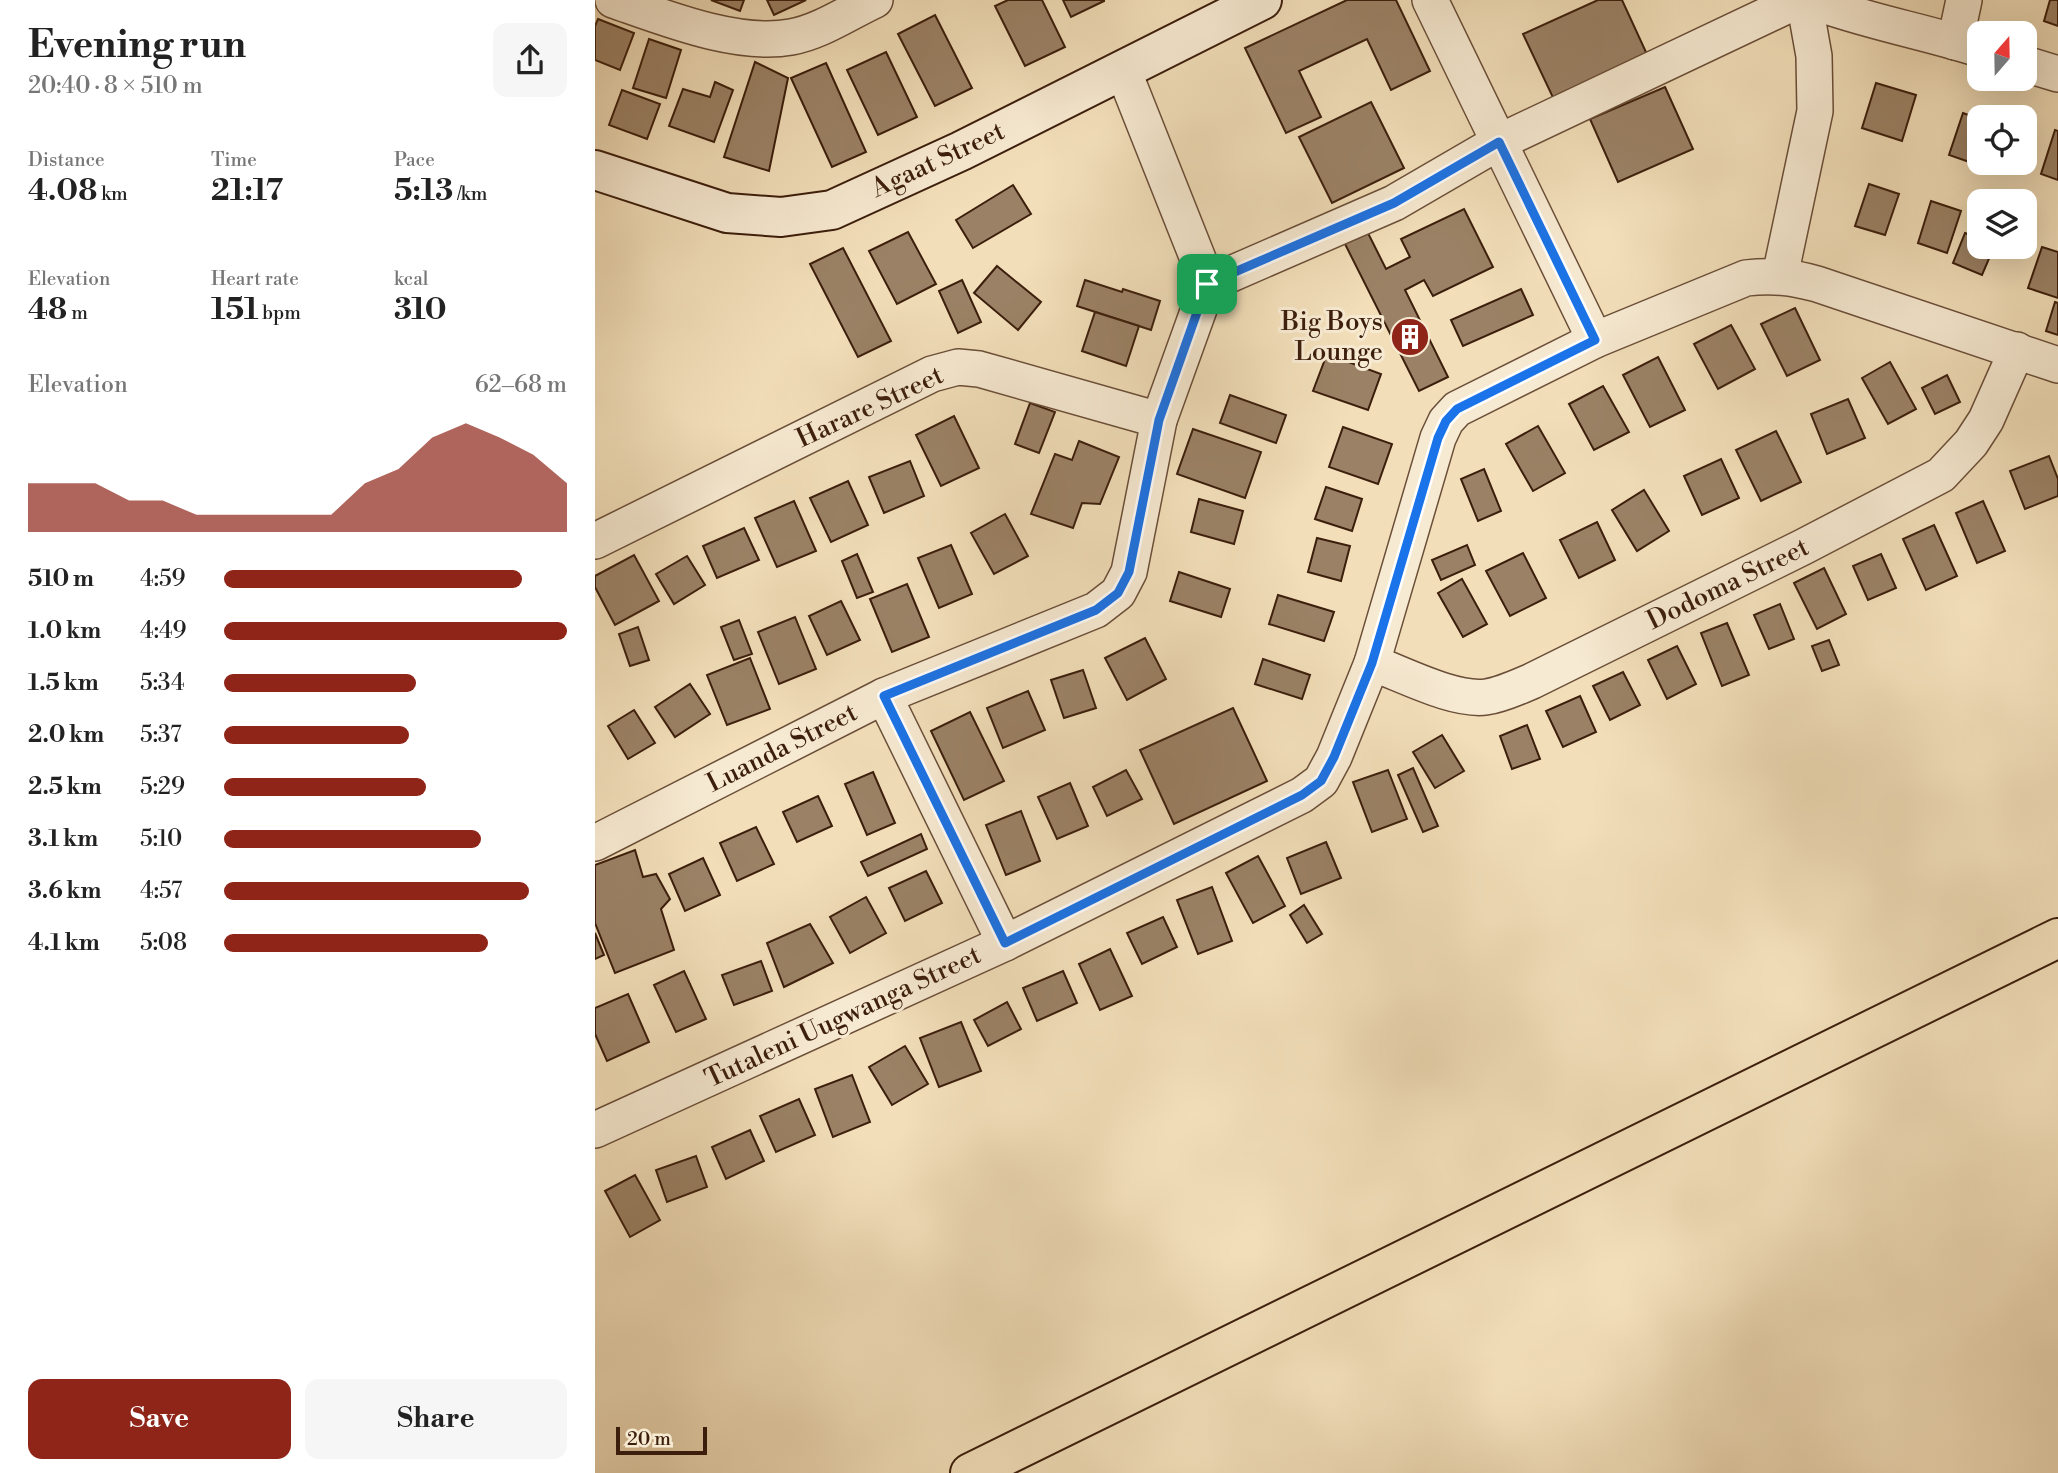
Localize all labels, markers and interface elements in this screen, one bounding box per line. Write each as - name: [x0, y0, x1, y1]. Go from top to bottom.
- north arrow: [1967, 21, 2037, 91]
- map controls: [1967, 21, 2037, 259]
- text: Evening run: [28, 22, 246, 69]
- button: share: [493, 23, 567, 97]
- text: 20:40 · 8 × 510 m: [28, 72, 203, 100]
- button: locate: [1967, 105, 2037, 175]
- street label: Agaat Street: [865, 115, 1010, 205]
- text: Distance: [28, 148, 105, 172]
- text: Time: [211, 148, 257, 172]
- text: Pace: [394, 148, 435, 172]
- text: 4.08: [28, 172, 97, 210]
- text: 21:17: [211, 172, 283, 210]
- text: 5:13: [394, 172, 453, 210]
- text: km: [97, 182, 128, 206]
- text: /km: [453, 182, 487, 206]
- button: layers: [1967, 189, 2037, 259]
- pin: [1177, 254, 1237, 314]
- icon: arrive: [1188, 265, 1226, 303]
- text: Elevation: [28, 267, 110, 291]
- text: Heart rate: [211, 267, 299, 291]
- text: kcal: [394, 267, 428, 291]
- text: 48: [28, 291, 67, 329]
- text: 151: [211, 291, 258, 329]
- text: 310: [394, 291, 447, 329]
- text: m: [67, 301, 88, 325]
- text: bpm: [258, 301, 301, 325]
- place label: Big Boys Lounge: [1280, 306, 1383, 368]
- building icon: Big Boys Lounge: [1389, 316, 1431, 358]
- street label: Harare Street: [791, 359, 949, 455]
- text: Elevation: [28, 371, 128, 399]
- text: 62–68 m: [475, 371, 567, 399]
- street label: Dodoma Street: [1642, 531, 1814, 637]
- text: 510 m: [28, 565, 94, 593]
- text: 4:59: [140, 565, 186, 593]
- text: 1.0 km: [28, 617, 101, 645]
- text: 4:49: [140, 617, 187, 645]
- text: 1.5 km: [28, 669, 99, 697]
- text: 5:34: [140, 669, 185, 697]
- street label: Luanda Street: [701, 696, 863, 800]
- text: 2.0 km: [28, 721, 104, 749]
- text: 5:37: [140, 721, 182, 749]
- text: 2.5 km: [28, 773, 102, 801]
- text: 5:29: [140, 773, 185, 801]
- text: 3.1 km: [28, 825, 98, 853]
- text: 5:10: [140, 825, 182, 853]
- text: 3.6 km: [28, 877, 101, 905]
- text: 4:57: [140, 877, 182, 905]
- text: 4.1 km: [28, 929, 100, 957]
- text: 5:08: [140, 929, 187, 957]
- street label: Tutaleni Uugwanga Street: [700, 939, 986, 1095]
- button: Save: [28, 1379, 291, 1459]
- button: Share: [305, 1379, 567, 1459]
- scale bar: [616, 1424, 707, 1456]
- text: 20 m: [627, 1427, 671, 1451]

